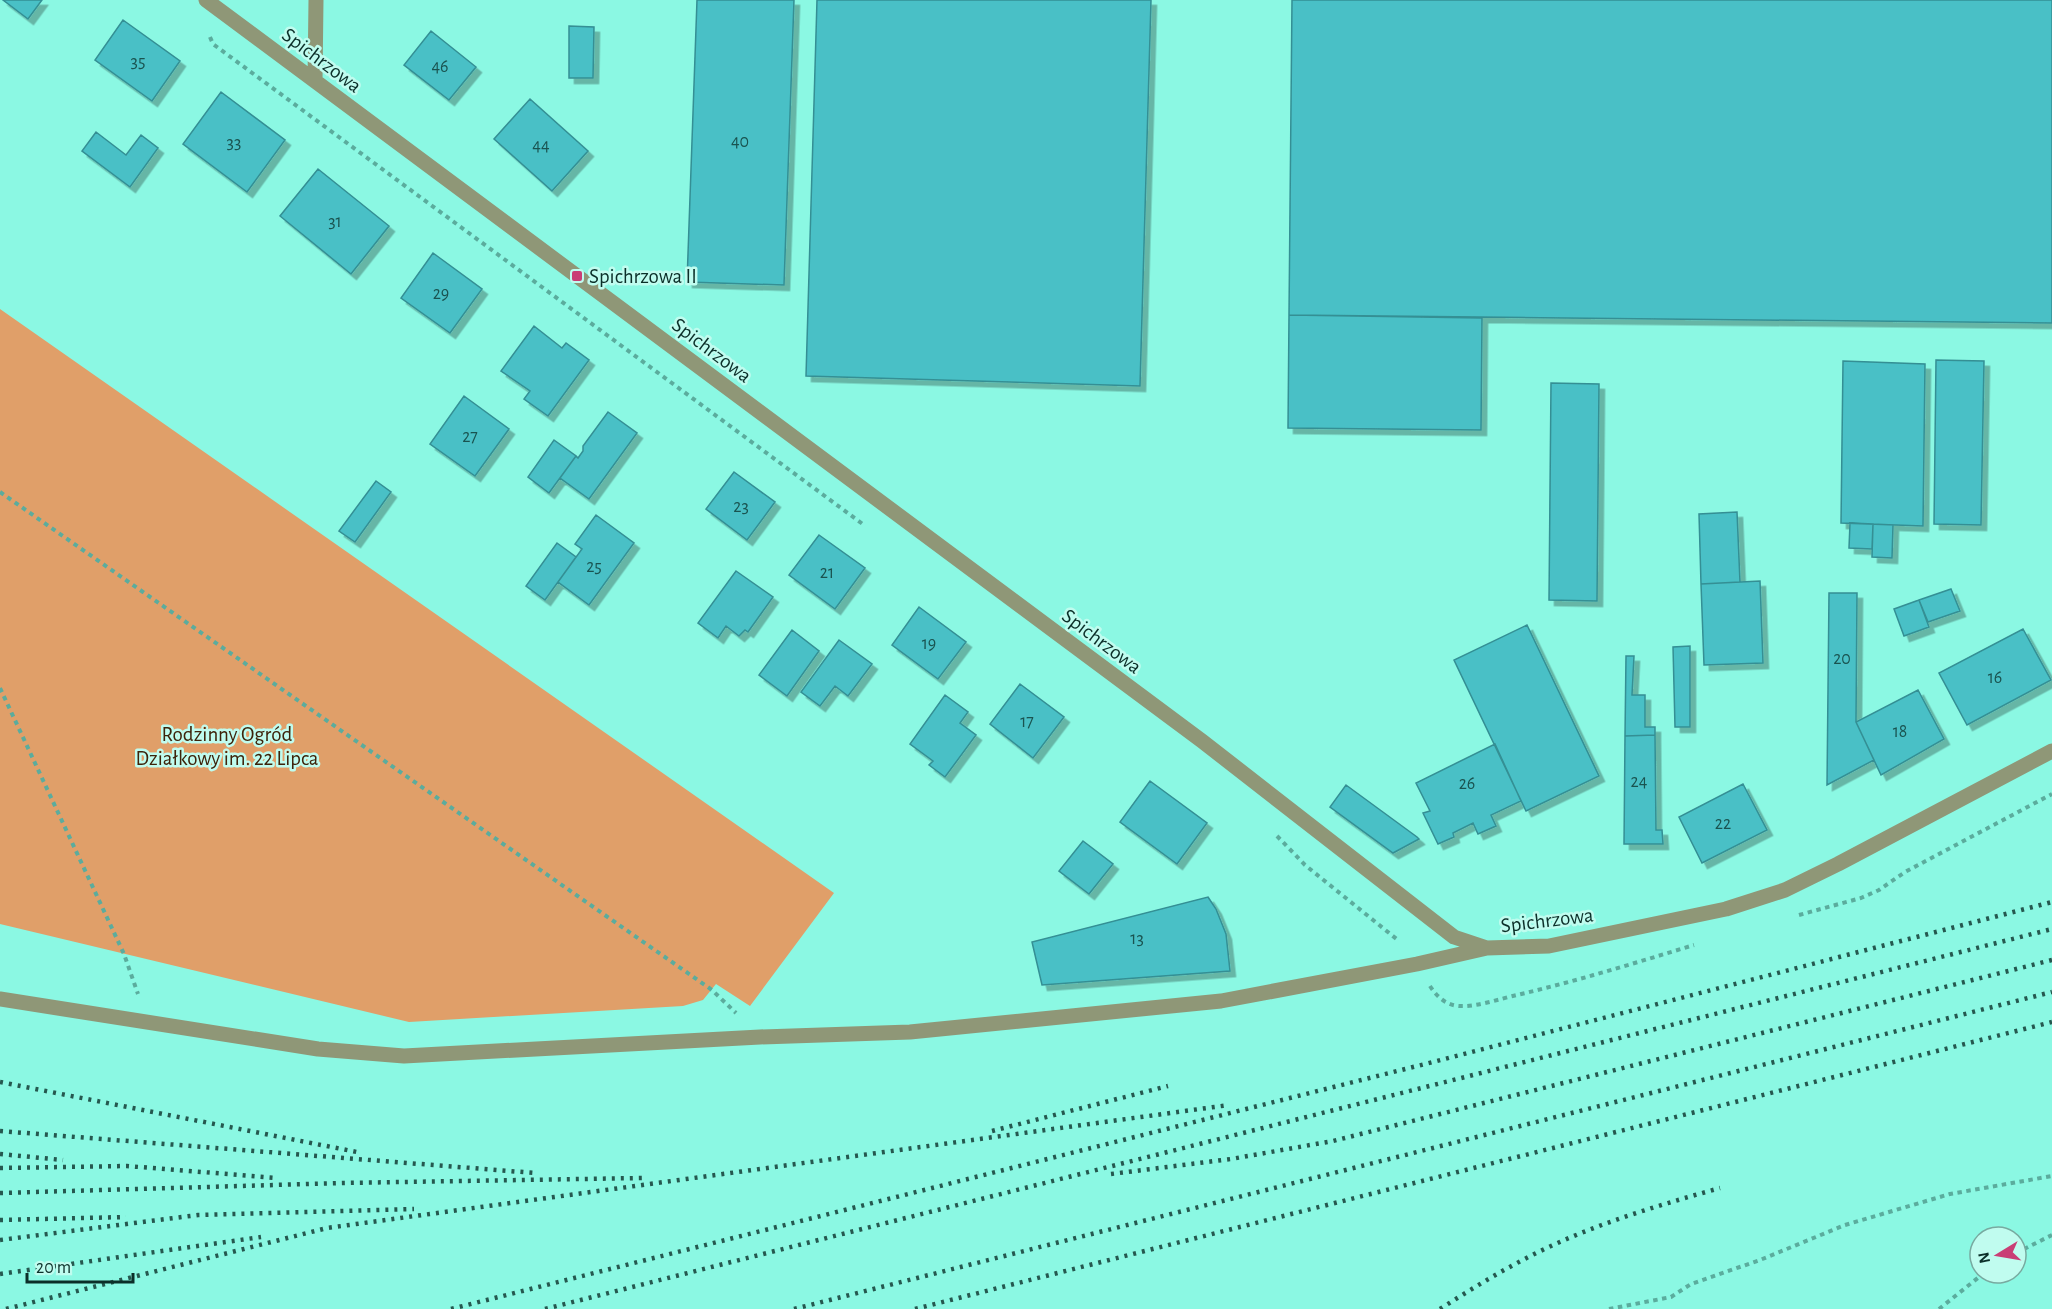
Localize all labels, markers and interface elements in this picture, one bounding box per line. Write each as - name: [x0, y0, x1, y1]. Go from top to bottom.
- street label: Spichrzowa: [278, 24, 365, 97]
- house number: 35: [131, 53, 145, 71]
- house number: 46: [431, 58, 449, 76]
- house number: 40: [731, 133, 749, 151]
- house number: 33: [227, 134, 241, 152]
- house number: 44: [532, 137, 550, 155]
- house number: 31: [328, 213, 342, 231]
- place label: Spichrzowa II: [589, 266, 697, 287]
- marker: Spichrzowa II: [570, 269, 584, 283]
- house number: 29: [433, 285, 449, 303]
- street label: Spichrzowa: [668, 314, 755, 387]
- house number: 27: [462, 428, 478, 446]
- house number: 23: [733, 498, 749, 516]
- house number: 25: [586, 558, 602, 576]
- house number: 21: [820, 564, 834, 582]
- street label: Spichrzowa: [1058, 605, 1145, 678]
- house number: 19: [922, 635, 936, 653]
- house number: 20: [1833, 650, 1851, 668]
- house number: 16: [1988, 669, 2002, 687]
- house number: 17: [1020, 713, 1034, 731]
- house number: 18: [1893, 723, 1907, 741]
- park label: Rodzinny Ogród Działkowy im. 22 Lipca: [135, 724, 319, 769]
- house number: 24: [1631, 773, 1648, 791]
- house number: 26: [1459, 775, 1475, 793]
- house number: 22: [1715, 815, 1731, 833]
- street label: Spichrzowa: [1500, 904, 1595, 937]
- house number: 13: [1130, 930, 1144, 948]
- north arrow: [1968, 1225, 2028, 1285]
- scale bar: [27, 1246, 134, 1284]
- text: N: [1975, 1251, 1993, 1265]
- text: 20 m: [36, 1259, 71, 1277]

